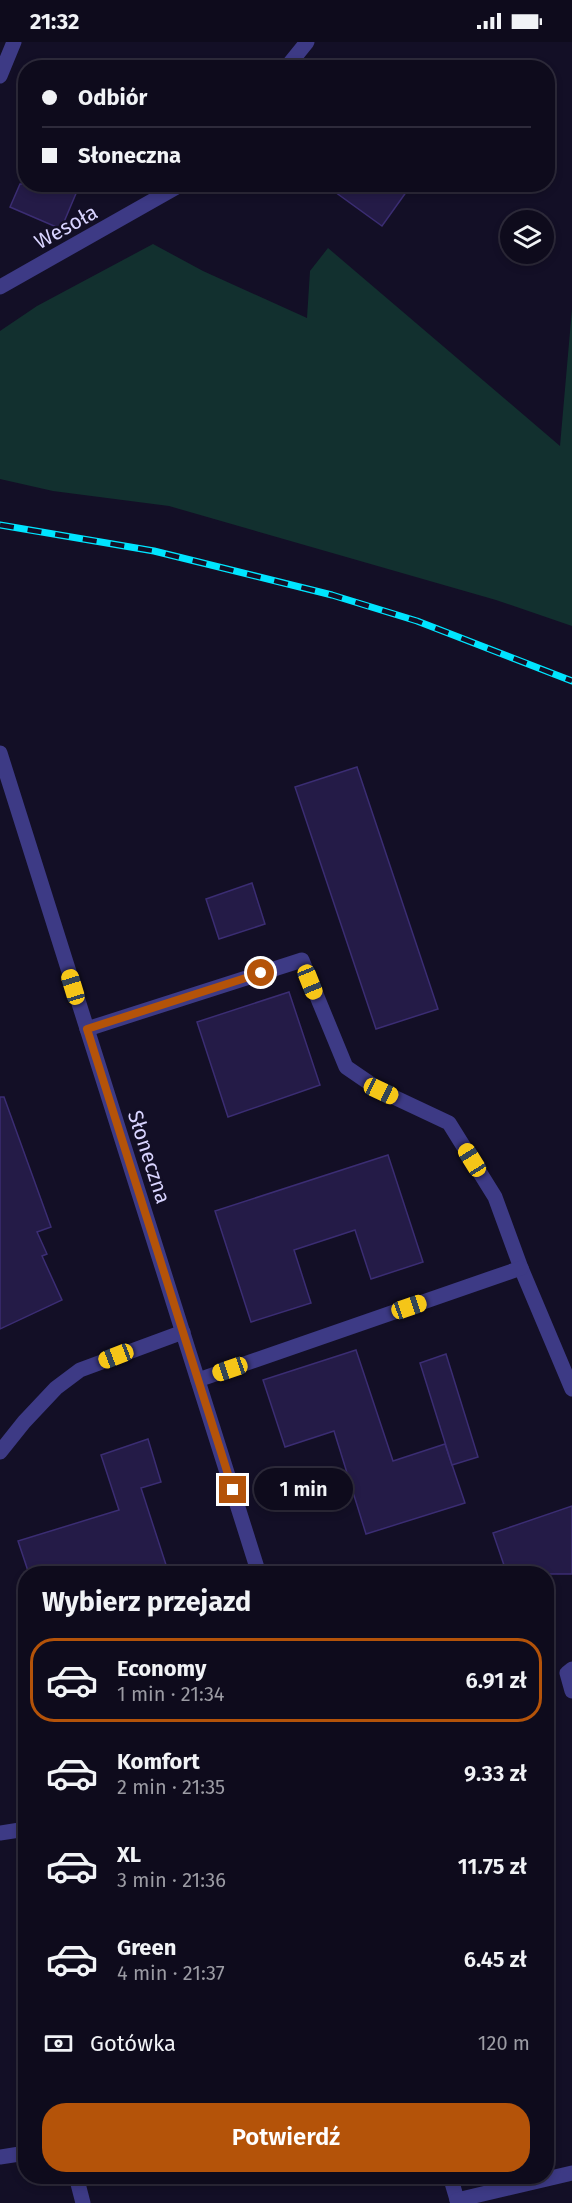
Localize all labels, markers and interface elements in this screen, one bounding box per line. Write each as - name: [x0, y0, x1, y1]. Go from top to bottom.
- text: 21:32: [30, 8, 79, 35]
- text: Odbiór: [78, 84, 147, 111]
- text: Słoneczna: [78, 142, 181, 169]
- street label: Wesoła: [30, 199, 102, 255]
- map controls: [500, 210, 554, 264]
- button: layers: [500, 210, 554, 264]
- route start: [247, 959, 274, 986]
- car: [295, 962, 325, 1002]
- car: [59, 967, 87, 1007]
- car: [361, 1075, 401, 1107]
- street label: Słoneczna: [122, 1107, 176, 1207]
- car: [455, 1140, 489, 1180]
- car: [389, 1293, 429, 1321]
- car: [96, 1341, 136, 1371]
- car: [210, 1355, 250, 1383]
- callout: 1 min: [254, 1469, 353, 1511]
- route end: [219, 1476, 246, 1503]
- text: 1 min: [279, 1477, 328, 1501]
- text: Wybierz przejazd: [42, 1586, 251, 1618]
- icon: car: [45, 1653, 99, 1707]
- text: Economy: [117, 1655, 206, 1682]
- text: 6.91 zł: [466, 1667, 527, 1694]
- text: 1 min · 21:34: [117, 1682, 224, 1706]
- icon: car: [45, 1746, 99, 1800]
- text: Komfort: [117, 1748, 200, 1775]
- text: 9.33 zł: [464, 1760, 527, 1787]
- text: 2 min · 21:35: [117, 1775, 225, 1799]
- icon: car: [45, 1839, 99, 1893]
- text: XL: [117, 1841, 141, 1868]
- text: 11.75 zł: [458, 1853, 527, 1880]
- text: 3 min · 21:36: [117, 1868, 226, 1892]
- icon: car: [45, 1932, 99, 1986]
- text: Green: [117, 1934, 176, 1961]
- text: 6.45 zł: [464, 1946, 527, 1973]
- text: 4 min · 21:37: [117, 1961, 225, 1985]
- icon: cash: [42, 2027, 75, 2060]
- text: Gotówka: [90, 2030, 176, 2057]
- text: 120 m: [478, 2031, 530, 2055]
- button: Potwierdź: [42, 2103, 530, 2172]

